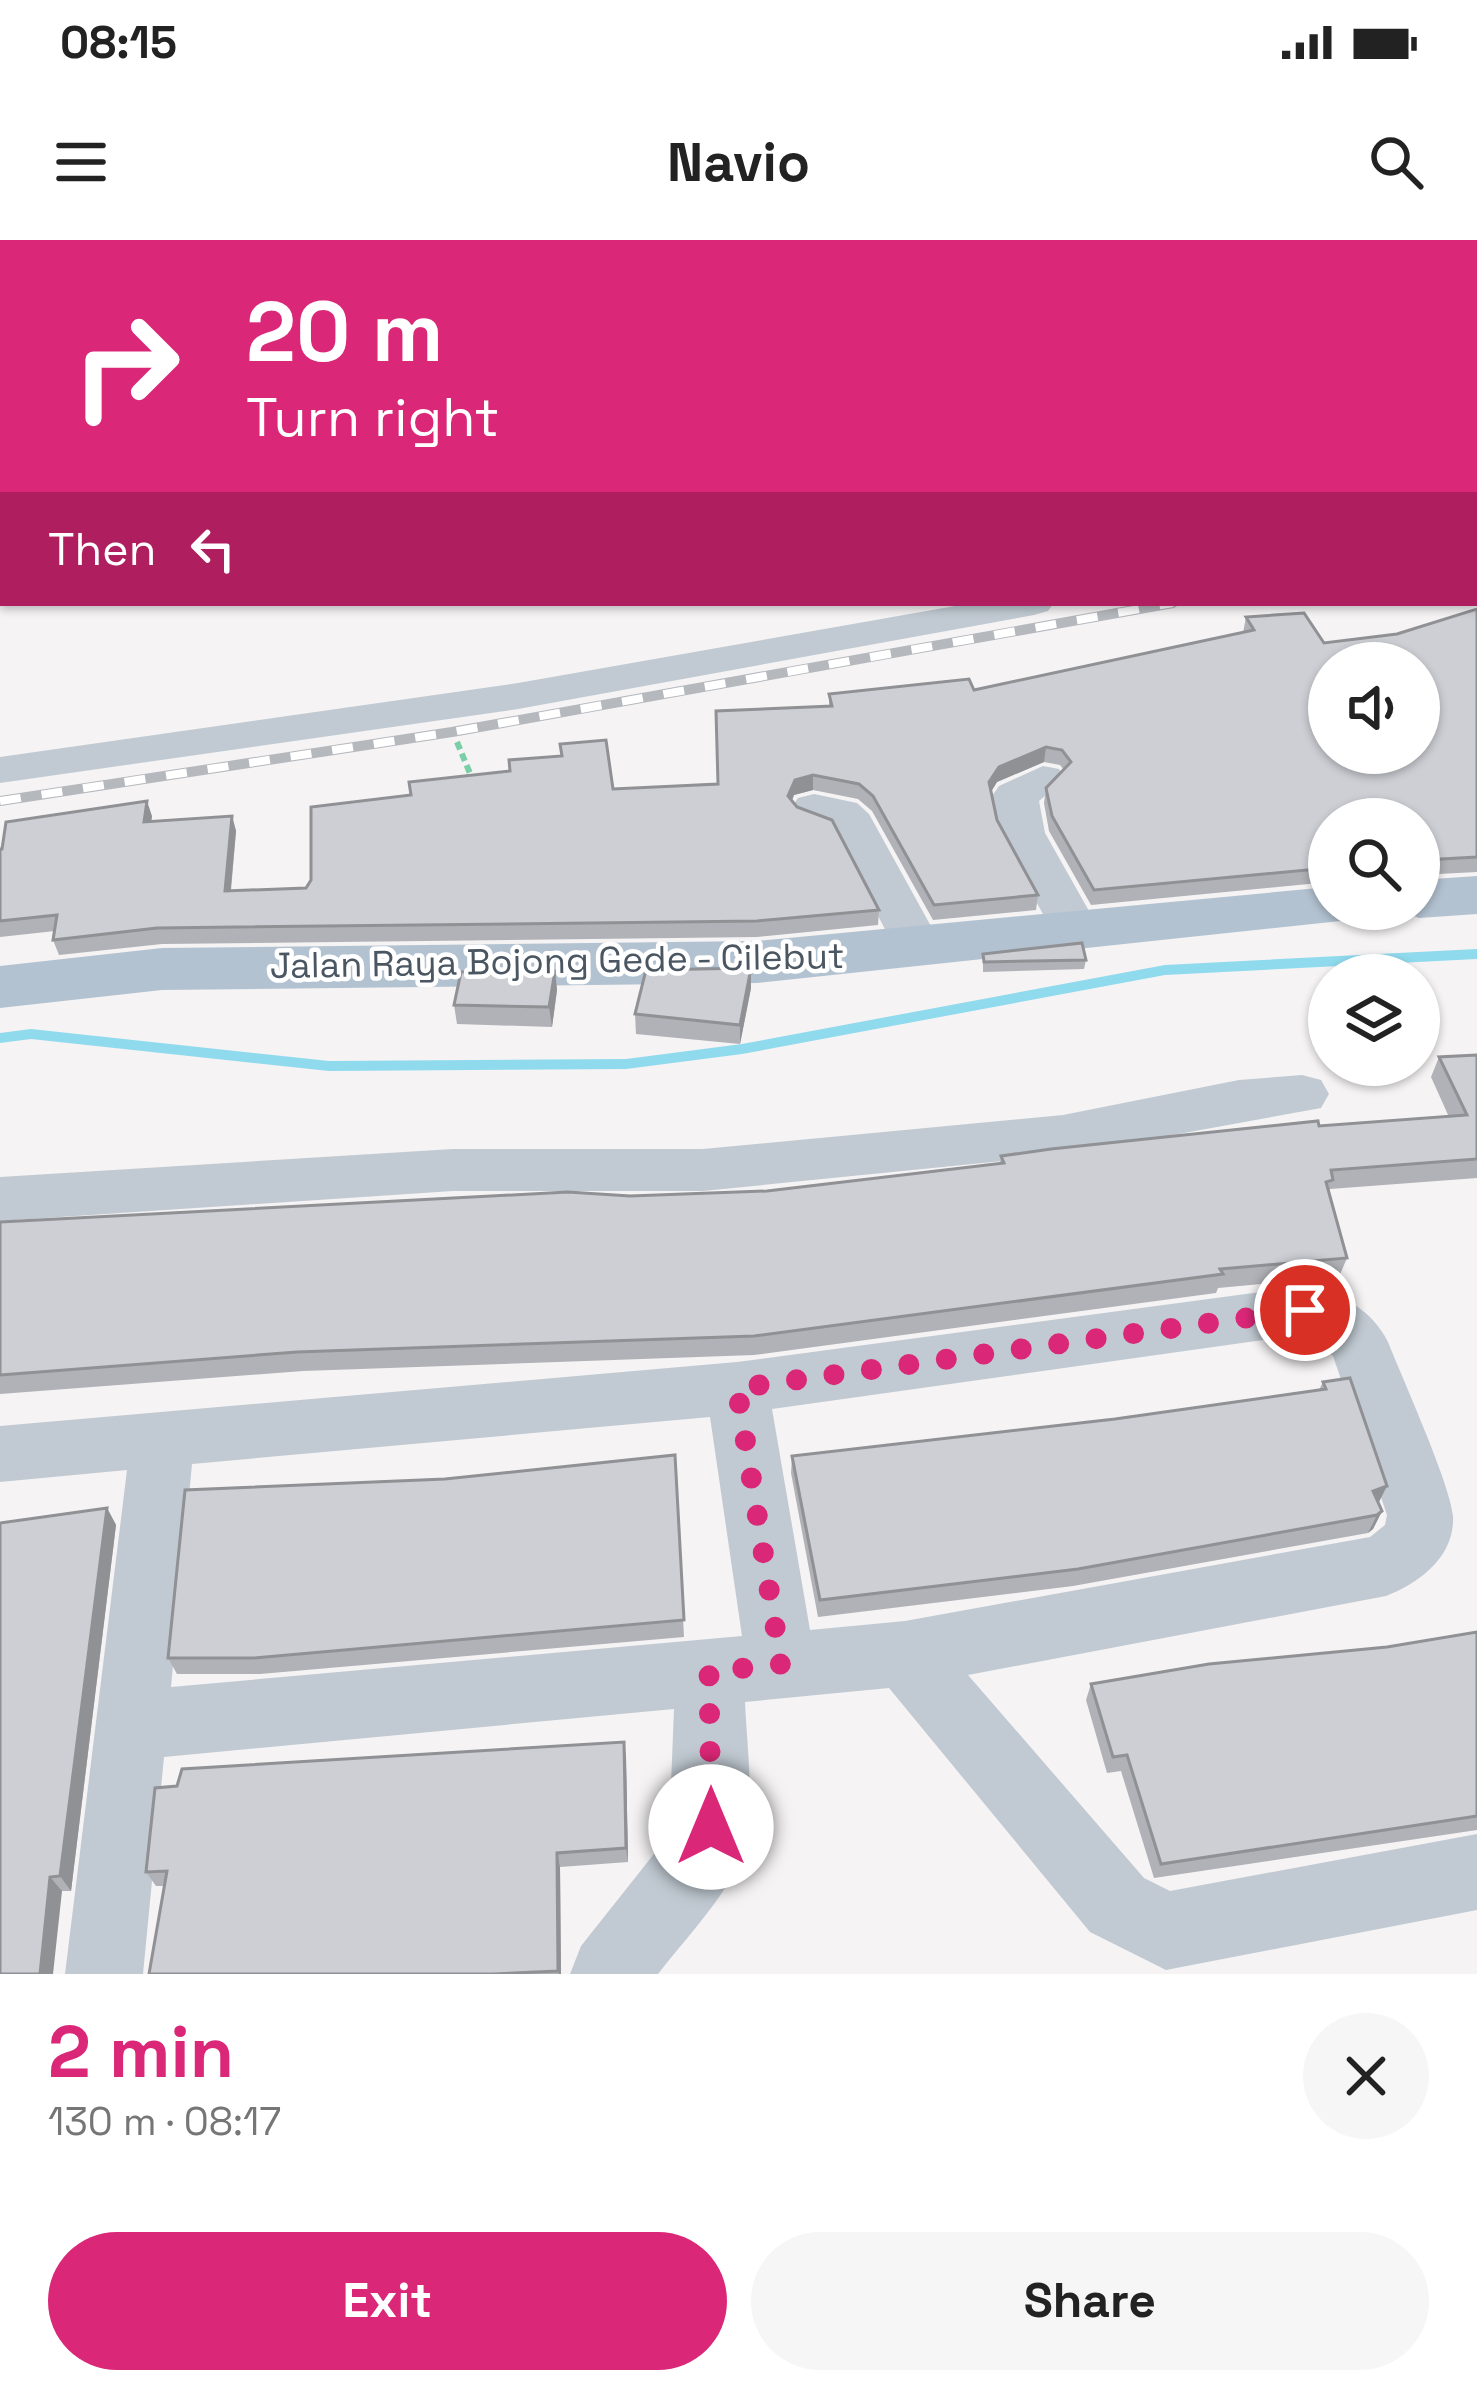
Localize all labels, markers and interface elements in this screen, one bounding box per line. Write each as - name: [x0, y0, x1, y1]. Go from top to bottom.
- text: 08:15: [60, 14, 177, 71]
- text: Navio: [667, 128, 810, 197]
- icon: menu: [48, 129, 114, 195]
- icon: search: [1363, 129, 1429, 195]
- text: 20 m: [246, 278, 443, 386]
- icon: right: [48, 288, 204, 444]
- text: Turn right: [246, 383, 499, 452]
- icon: left: [180, 516, 246, 582]
- text: Then: [48, 521, 156, 578]
- map controls: [1308, 642, 1440, 1086]
- button: sound: [1308, 642, 1440, 774]
- button: search: [1308, 798, 1440, 930]
- street label: Jalan Raya Bojong Gede - Cilebut: [269, 933, 845, 989]
- button: layers: [1308, 954, 1440, 1086]
- pin: [1254, 1259, 1356, 1361]
- icon: arrive: [1272, 1277, 1338, 1343]
- position arrow: [648, 1764, 774, 1890]
- text: 2 min: [48, 2006, 234, 2098]
- button: close: [1303, 2013, 1429, 2139]
- text: 130 m · 08:17: [48, 2097, 281, 2146]
- button: Exit: [48, 2232, 727, 2370]
- button: Share: [751, 2232, 1429, 2370]

